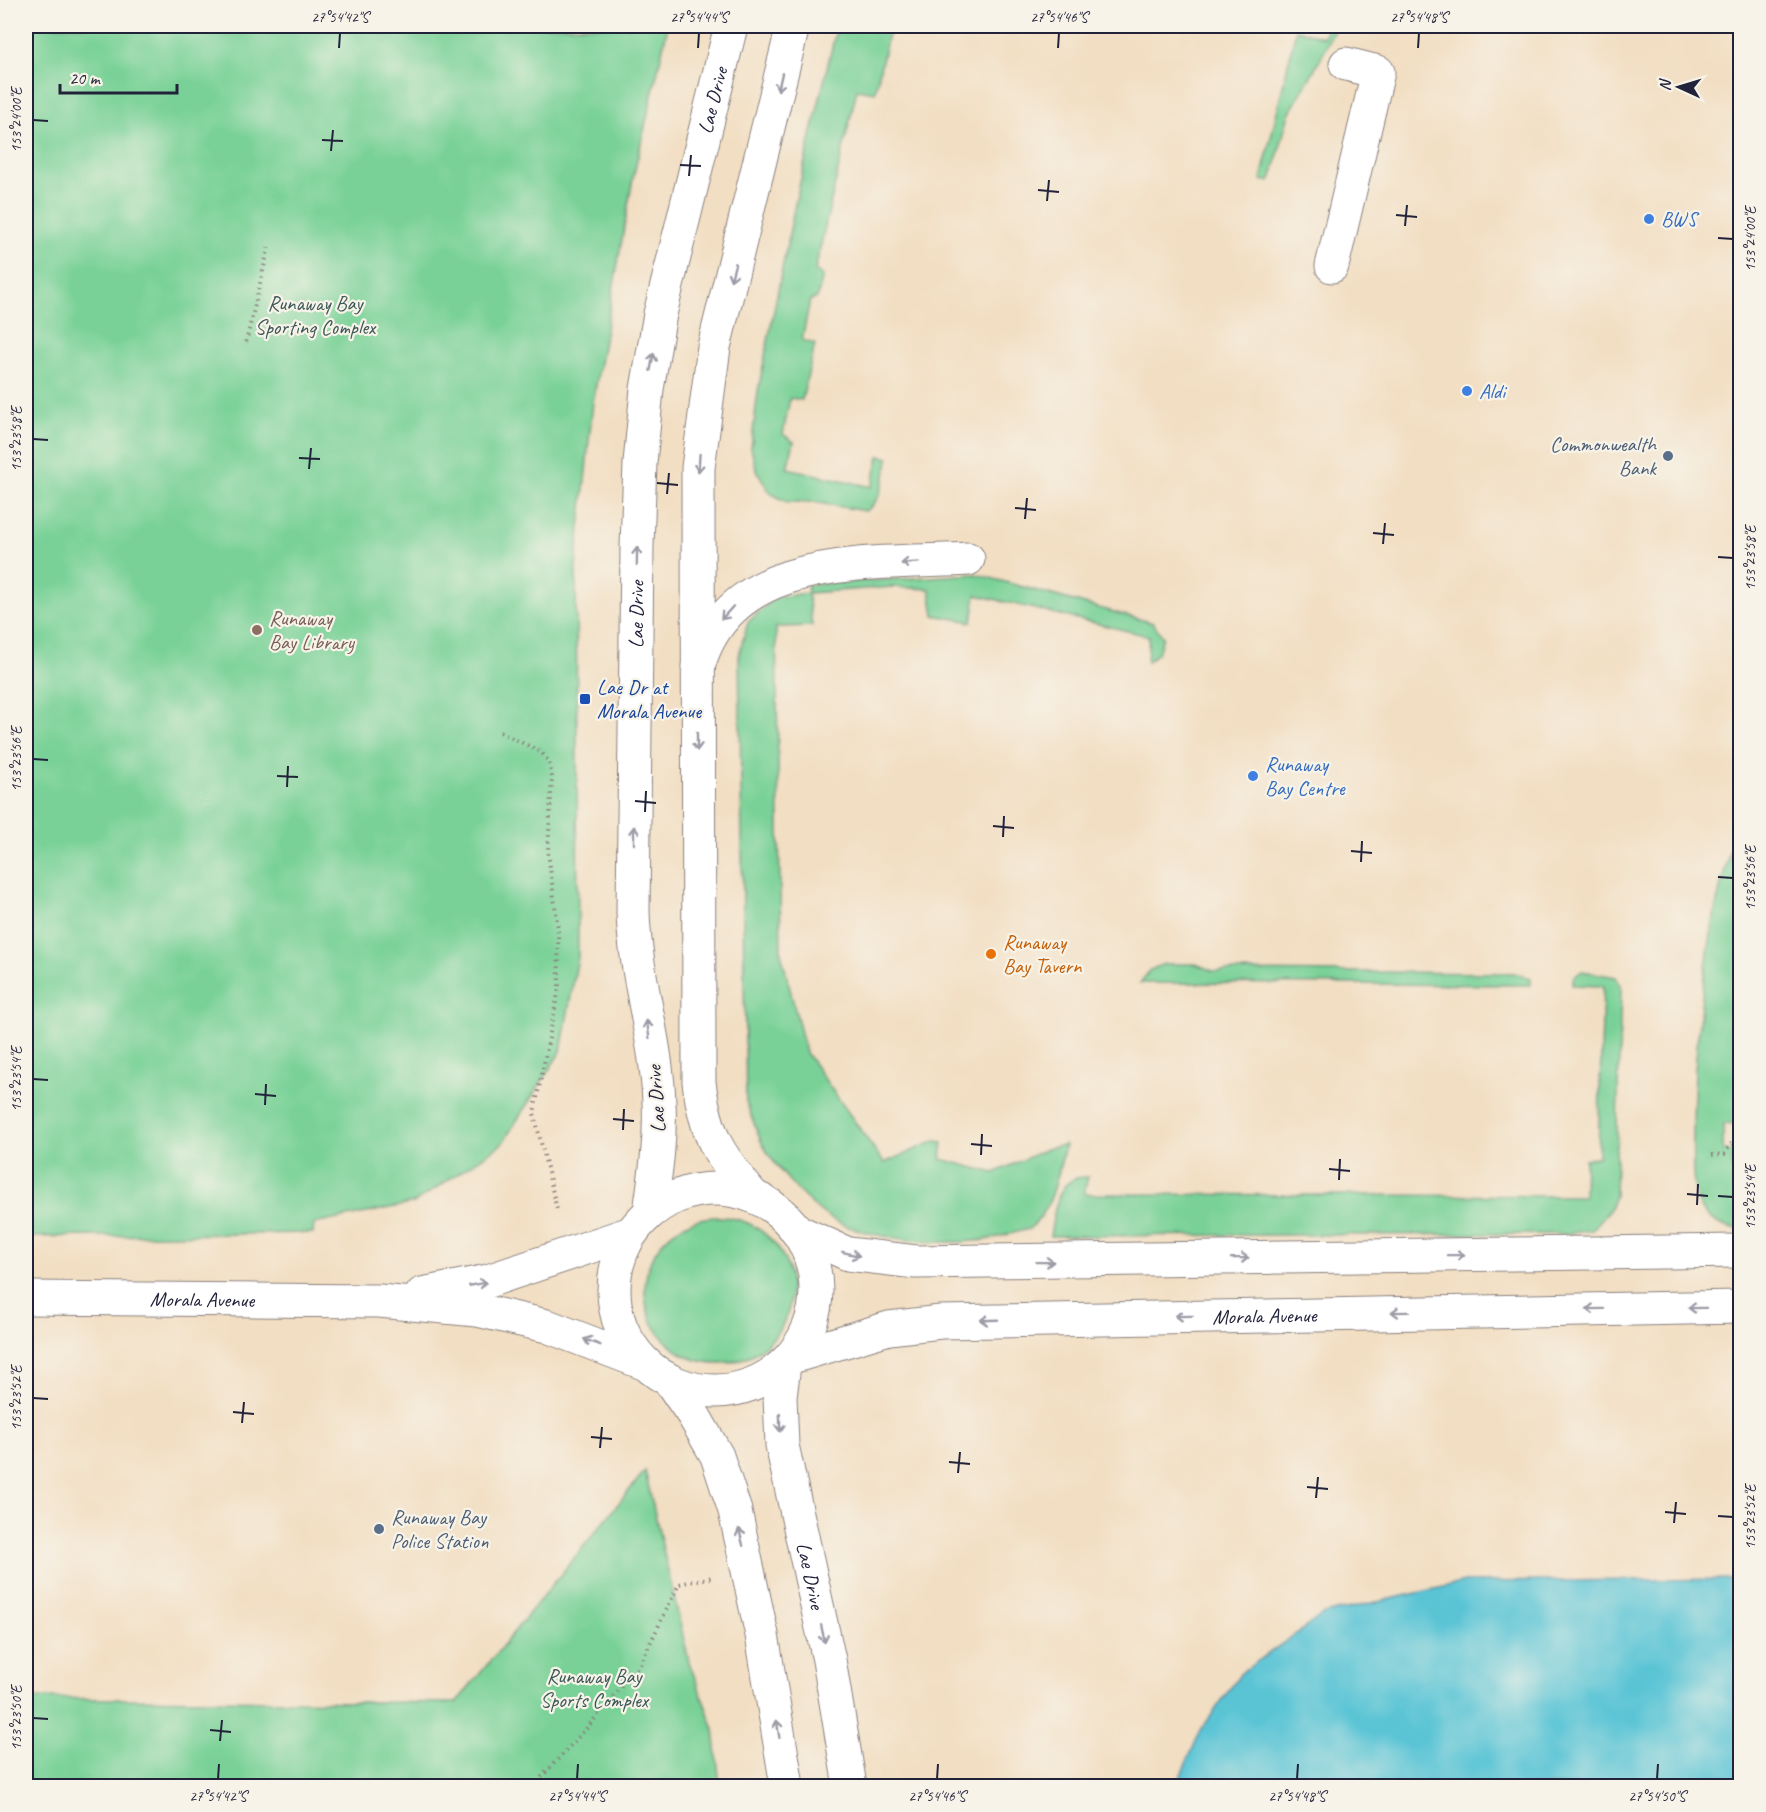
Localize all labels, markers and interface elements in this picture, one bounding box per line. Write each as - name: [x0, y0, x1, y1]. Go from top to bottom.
- text: 27°54'42"S: [311, 8, 371, 27]
- text: 27°54'44"S: [670, 8, 730, 27]
- text: 27°54'46"S: [1030, 8, 1090, 27]
- text: 27°54'48"S: [1390, 8, 1450, 27]
- scale bar: [60, 57, 177, 95]
- north arrow: [1649, 57, 1709, 117]
- street label: Lae Drive: [692, 62, 734, 136]
- text: 20 m: [69, 67, 102, 89]
- one-way arrow: [773, 73, 785, 92]
- text: N: [1655, 77, 1676, 92]
- text: 153°24'00"E: [7, 86, 26, 152]
- text: 153°24'00"E: [1741, 205, 1760, 271]
- place label: BWS: [1661, 206, 1699, 232]
- marker: BWS: [1642, 212, 1656, 226]
- one-way arrow: [727, 262, 738, 281]
- park label: Runaway Bay Sporting Complex: [255, 290, 377, 340]
- one-way arrow: [647, 353, 658, 373]
- place label: Aldi: [1479, 378, 1508, 404]
- marker: Aldi: [1460, 384, 1474, 398]
- text: 153°23'58"E: [7, 405, 26, 471]
- place label: Commonwealth Bank: [1550, 431, 1657, 481]
- marker: Commonwealth Bank: [1661, 449, 1675, 463]
- one-way arrow: [693, 453, 704, 473]
- text: 153°23'58"E: [1741, 524, 1760, 590]
- one-way arrow: [631, 547, 643, 567]
- one-way arrow: [900, 557, 920, 568]
- street label: Lae Drive: [623, 578, 650, 648]
- place label: Runaway Bay Library: [269, 605, 356, 655]
- one-way arrow: [720, 605, 734, 620]
- marker: Runaway Bay Library: [250, 623, 264, 637]
- place label: Lae Dr at Morala Avenue: [597, 674, 702, 724]
- marker: Lae Dr at Morala Avenue: [578, 692, 592, 706]
- text: 153°23'56"E: [7, 725, 26, 791]
- one-way arrow: [691, 732, 703, 752]
- place label: Runaway Bay Centre: [1265, 751, 1346, 801]
- marker: Runaway Bay Centre: [1246, 769, 1260, 783]
- one-way arrow: [628, 826, 640, 846]
- text: 153°23'56"E: [1741, 844, 1760, 910]
- place label: Runaway Bay Tavern: [1003, 929, 1082, 979]
- marker: Runaway Bay Tavern: [984, 947, 998, 961]
- one-way arrow: [643, 1020, 654, 1040]
- text: 153°23'54"E: [7, 1045, 26, 1111]
- street label: Lae Drive: [641, 1062, 671, 1134]
- text: 153°23'54"E: [1741, 1163, 1760, 1229]
- one-way arrow: [841, 1248, 860, 1260]
- one-way arrow: [1446, 1249, 1466, 1261]
- one-way arrow: [1230, 1253, 1250, 1264]
- one-way arrow: [1035, 1256, 1055, 1268]
- one-way arrow: [468, 1277, 487, 1289]
- street label: Morala Avenue: [150, 1286, 255, 1313]
- street label: Morala Avenue: [1212, 1302, 1318, 1330]
- one-way arrow: [1687, 1302, 1707, 1313]
- one-way arrow: [1585, 1303, 1605, 1315]
- one-way arrow: [1390, 1307, 1410, 1318]
- one-way arrow: [1174, 1310, 1194, 1322]
- one-way arrow: [979, 1315, 999, 1326]
- one-way arrow: [583, 1336, 602, 1347]
- text: 153°23'52"E: [7, 1364, 26, 1430]
- one-way arrow: [774, 1413, 786, 1433]
- text: 153°23'52"E: [1741, 1483, 1760, 1549]
- place label: Runaway Bay Police Station: [391, 1504, 489, 1554]
- marker: Runaway Bay Police Station: [372, 1522, 386, 1536]
- one-way arrow: [735, 1528, 747, 1547]
- street label: Lae Drive: [791, 1540, 831, 1613]
- one-way arrow: [818, 1625, 830, 1644]
- park label: Runaway Bay Sports Complex: [540, 1663, 650, 1713]
- text: 153°23'50"E: [7, 1684, 26, 1750]
- one-way arrow: [773, 1719, 784, 1739]
- text: 27°54'42"S: [189, 1787, 249, 1806]
- text: 27°54'44"S: [548, 1787, 608, 1806]
- text: 27°54'46"S: [908, 1787, 968, 1806]
- text: 27°54'48"S: [1268, 1787, 1328, 1806]
- text: 27°54'50"S: [1628, 1787, 1688, 1806]

